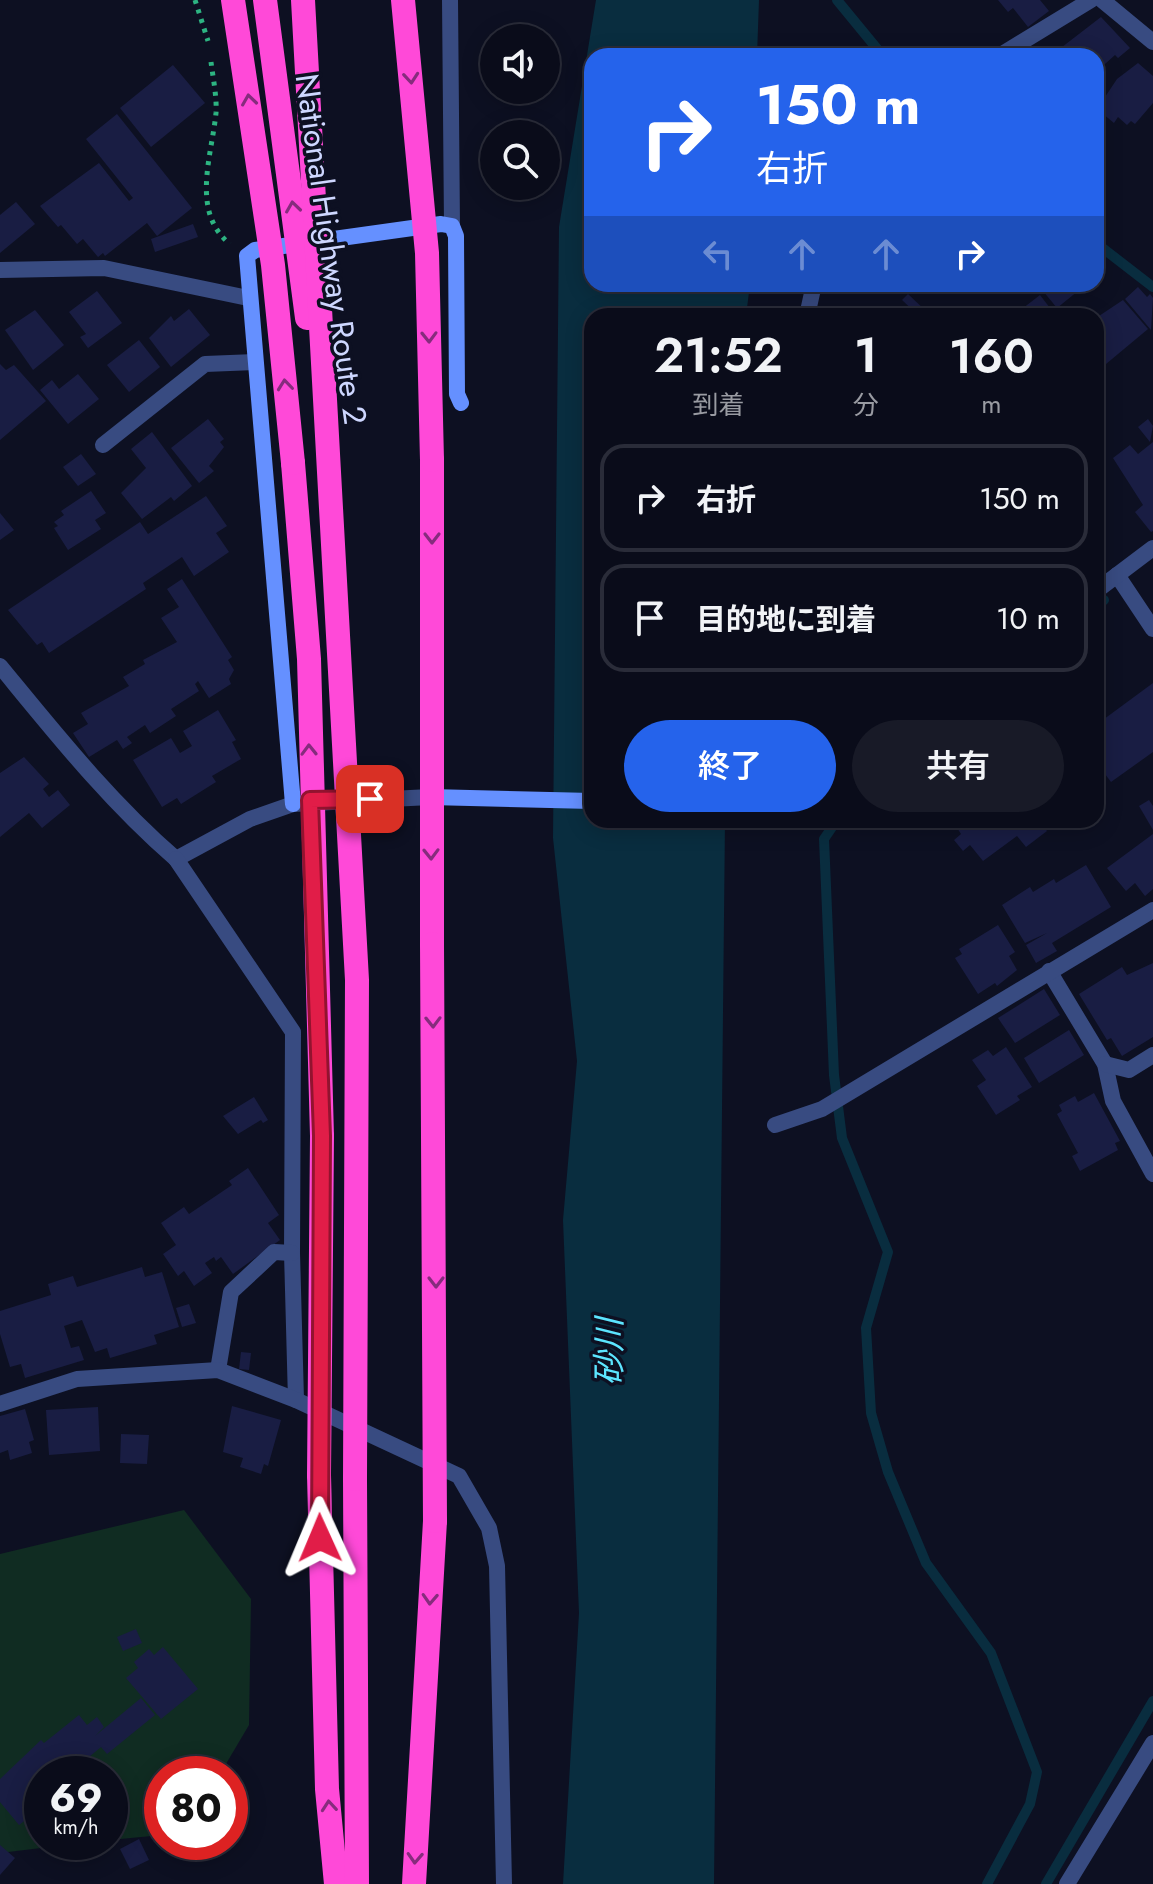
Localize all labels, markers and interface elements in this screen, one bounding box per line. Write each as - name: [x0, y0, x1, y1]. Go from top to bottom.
- map controls: [480, 24, 560, 200]
- button: sound: [480, 24, 560, 104]
- text: 150 m: [756, 64, 920, 145]
- street label: National Highway Route 2: [284, 71, 378, 427]
- one-way arrow: [402, 72, 419, 85]
- icon: right: [624, 80, 728, 184]
- one-way arrow: [241, 93, 258, 107]
- button: search: [480, 120, 560, 200]
- text: 右折: [756, 142, 828, 194]
- one-way arrow: [284, 200, 301, 213]
- icon: left: [696, 232, 740, 276]
- icon: ahead: [780, 232, 824, 276]
- icon: ahead: [864, 232, 908, 276]
- icon: right: [948, 232, 992, 276]
- text: 21:52: [654, 321, 783, 390]
- text: 1: [854, 321, 878, 390]
- text: 160: [949, 322, 1034, 391]
- one-way arrow: [420, 331, 438, 344]
- one-way arrow: [277, 378, 294, 391]
- text: m: [981, 385, 1002, 423]
- text: 到着: [692, 386, 744, 424]
- text: 分: [853, 386, 879, 424]
- icon: right: [628, 476, 672, 520]
- text: 150 m: [979, 477, 1060, 520]
- text: 右折: [696, 478, 756, 521]
- one-way arrow: [423, 532, 441, 545]
- icon: arrive: [628, 596, 672, 640]
- text: 10 m: [996, 597, 1060, 640]
- text: 目的地に到着: [696, 598, 876, 641]
- button: 終了: [624, 720, 836, 812]
- button: 共有: [852, 720, 1064, 812]
- one-way arrow: [301, 743, 318, 756]
- pin: [336, 765, 404, 833]
- icon: arrive: [348, 777, 392, 821]
- one-way arrow: [422, 848, 440, 861]
- one-way arrow: [424, 1016, 442, 1029]
- one-way arrow: [427, 1276, 445, 1289]
- water label: 砂川: [585, 1315, 634, 1386]
- position arrow: [278, 1496, 362, 1580]
- one-way arrow: [422, 1593, 439, 1606]
- speed limit sign: 80: [144, 1756, 248, 1860]
- text: 69: [49, 1769, 103, 1827]
- one-way arrow: [320, 1799, 337, 1812]
- text: km/h: [53, 1813, 99, 1842]
- one-way arrow: [407, 1852, 424, 1865]

